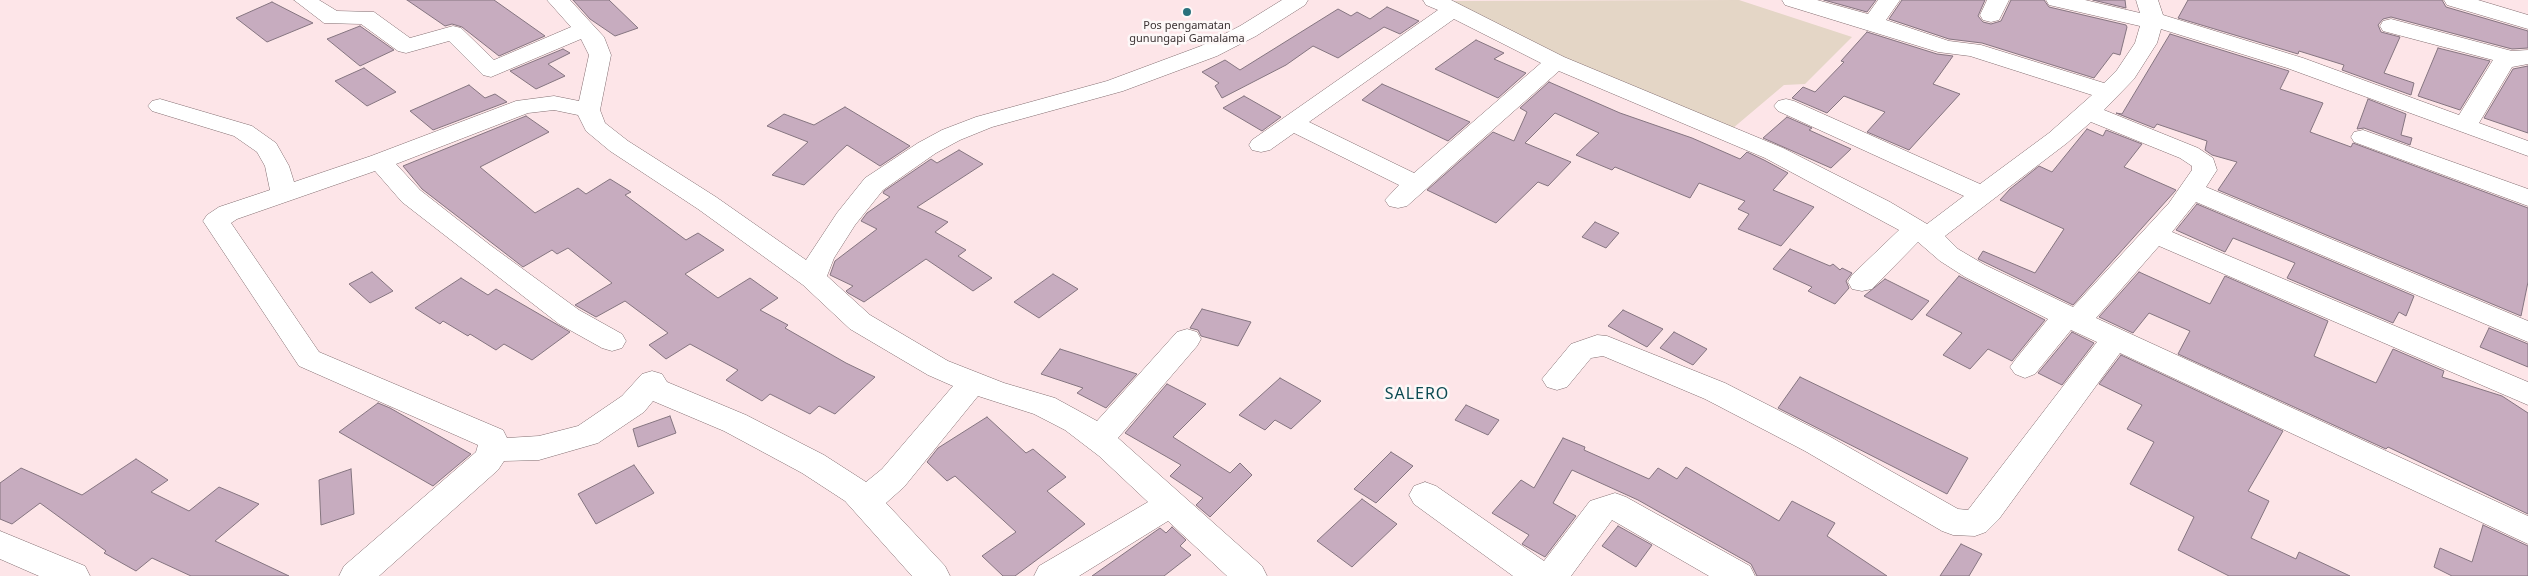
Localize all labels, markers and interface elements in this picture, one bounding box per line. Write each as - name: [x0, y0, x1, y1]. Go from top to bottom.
- marker: Pos pengamatan gunungapi Gamalama: [1181, 6, 1193, 18]
- place label: Pos pengamatan gunungapi Gamalama: [1129, 19, 1245, 45]
- district label: SALERO: [1384, 384, 1450, 404]

